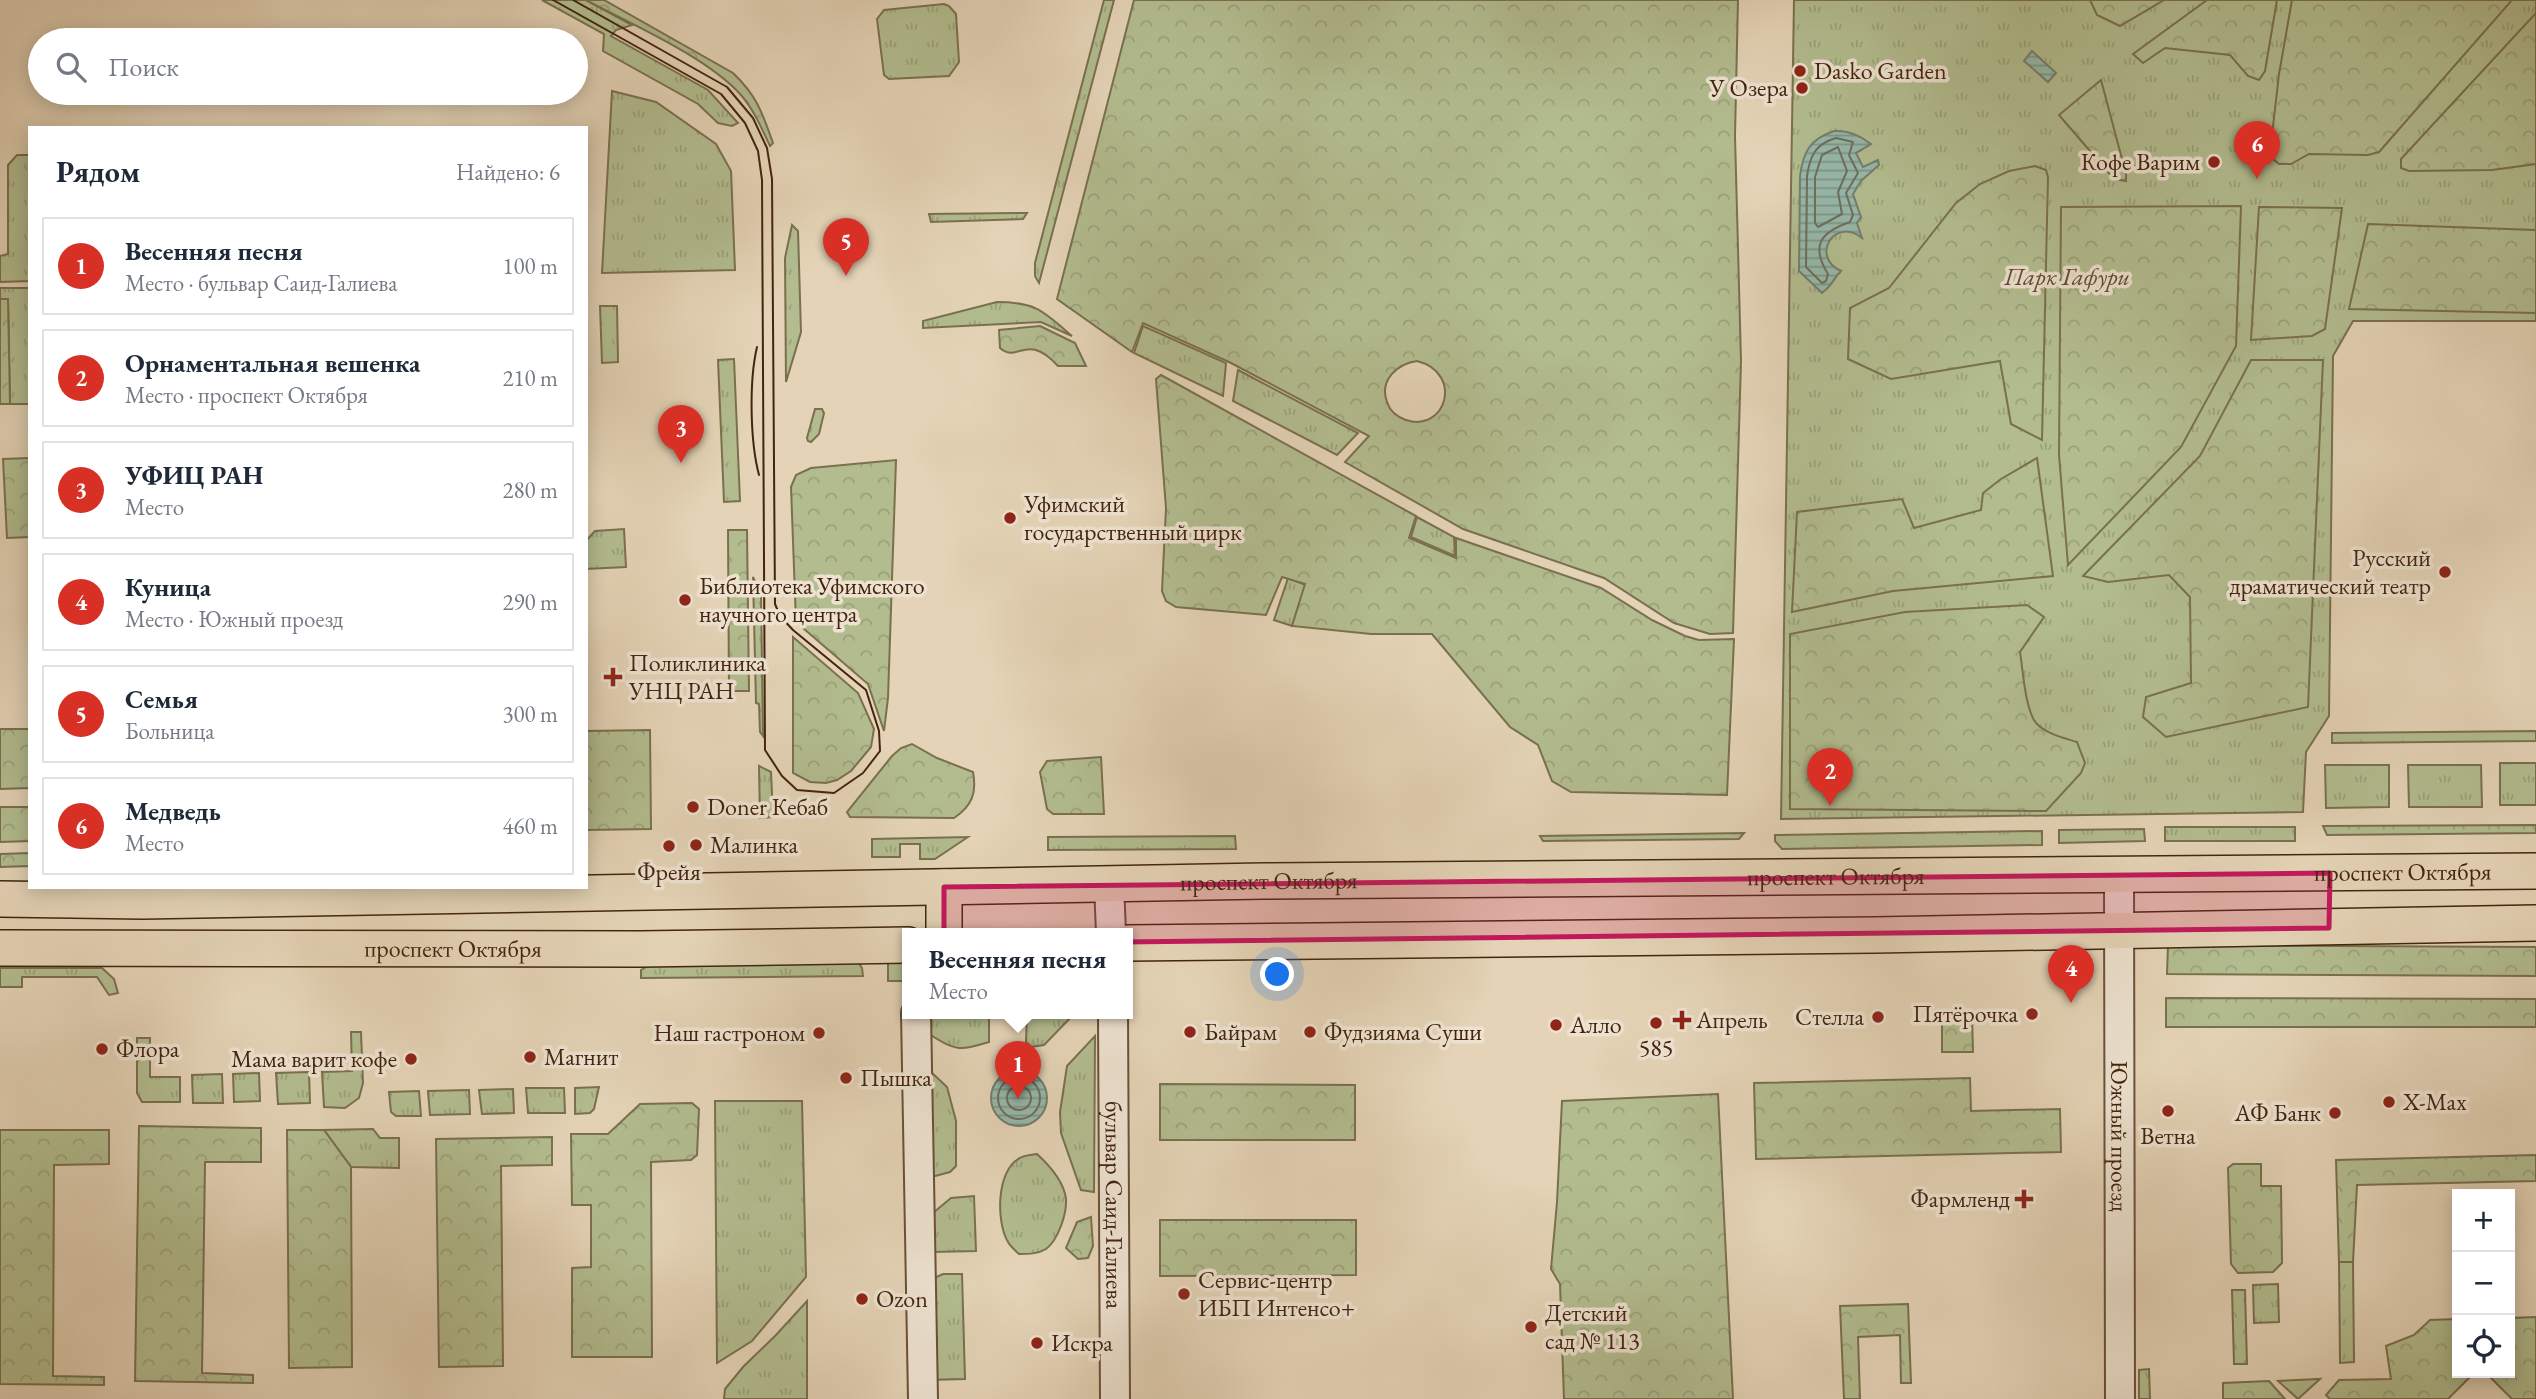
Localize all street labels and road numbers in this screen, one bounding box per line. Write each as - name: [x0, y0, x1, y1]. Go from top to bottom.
- street label: проспект Октября: [2314, 855, 2492, 888]
- street label: проспект Октября: [1747, 860, 1925, 892]
- street label: проспект Октября: [1180, 864, 1358, 897]
- street label: проспект Октября: [364, 933, 542, 964]
- street label: Южный проезд: [2104, 1060, 2136, 1212]
- street label: бульвар Саид-Галиева: [1098, 1101, 1131, 1310]

